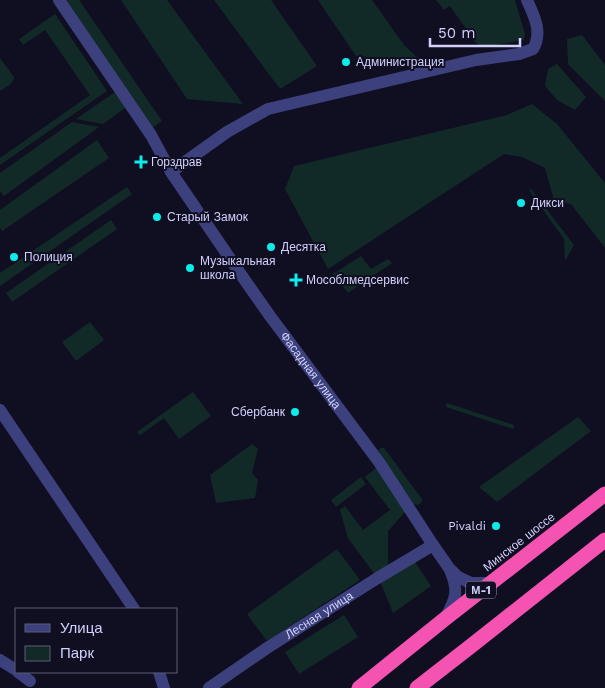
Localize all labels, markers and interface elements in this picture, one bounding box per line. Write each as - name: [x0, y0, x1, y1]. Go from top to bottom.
- scale bar: [430, 15, 520, 47]
- text: 50 m: [438, 24, 475, 42]
- place label: Администрация: [356, 55, 444, 69]
- marker: Администрация: [340, 56, 352, 68]
- place label: Горздрав: [151, 155, 202, 169]
- marker: Горздрав: [135, 156, 147, 168]
- place label: Дикси: [531, 196, 564, 210]
- marker: Дикси: [515, 197, 527, 209]
- place label: Старый Замок: [167, 210, 249, 224]
- marker: Старый Замок: [151, 211, 163, 223]
- place label: Десятка: [281, 240, 326, 254]
- marker: Десятка: [265, 241, 277, 253]
- place label: Полиция: [24, 250, 73, 264]
- marker: Полиция: [8, 251, 20, 263]
- place label: Музыкальная школа: [200, 254, 276, 282]
- marker: Музыкальная школа: [184, 262, 196, 274]
- place label: Мособлмедсервис: [306, 273, 409, 287]
- marker: Мособлмедсервис: [290, 274, 302, 286]
- street label: Фасадная улица: [277, 329, 344, 412]
- place label: Сбербанк: [231, 405, 286, 419]
- marker: Сбербанк: [289, 406, 301, 418]
- street label: Минское шоссе: [480, 509, 558, 574]
- place label: Pivaldi: [448, 519, 486, 533]
- marker: Pivaldi: [490, 520, 502, 532]
- road number: М-1: [466, 582, 496, 598]
- street label: Лесная улица: [283, 588, 356, 642]
- legend: [15, 608, 178, 673]
- text: Улица: [60, 619, 103, 637]
- text: Парк: [60, 644, 94, 662]

